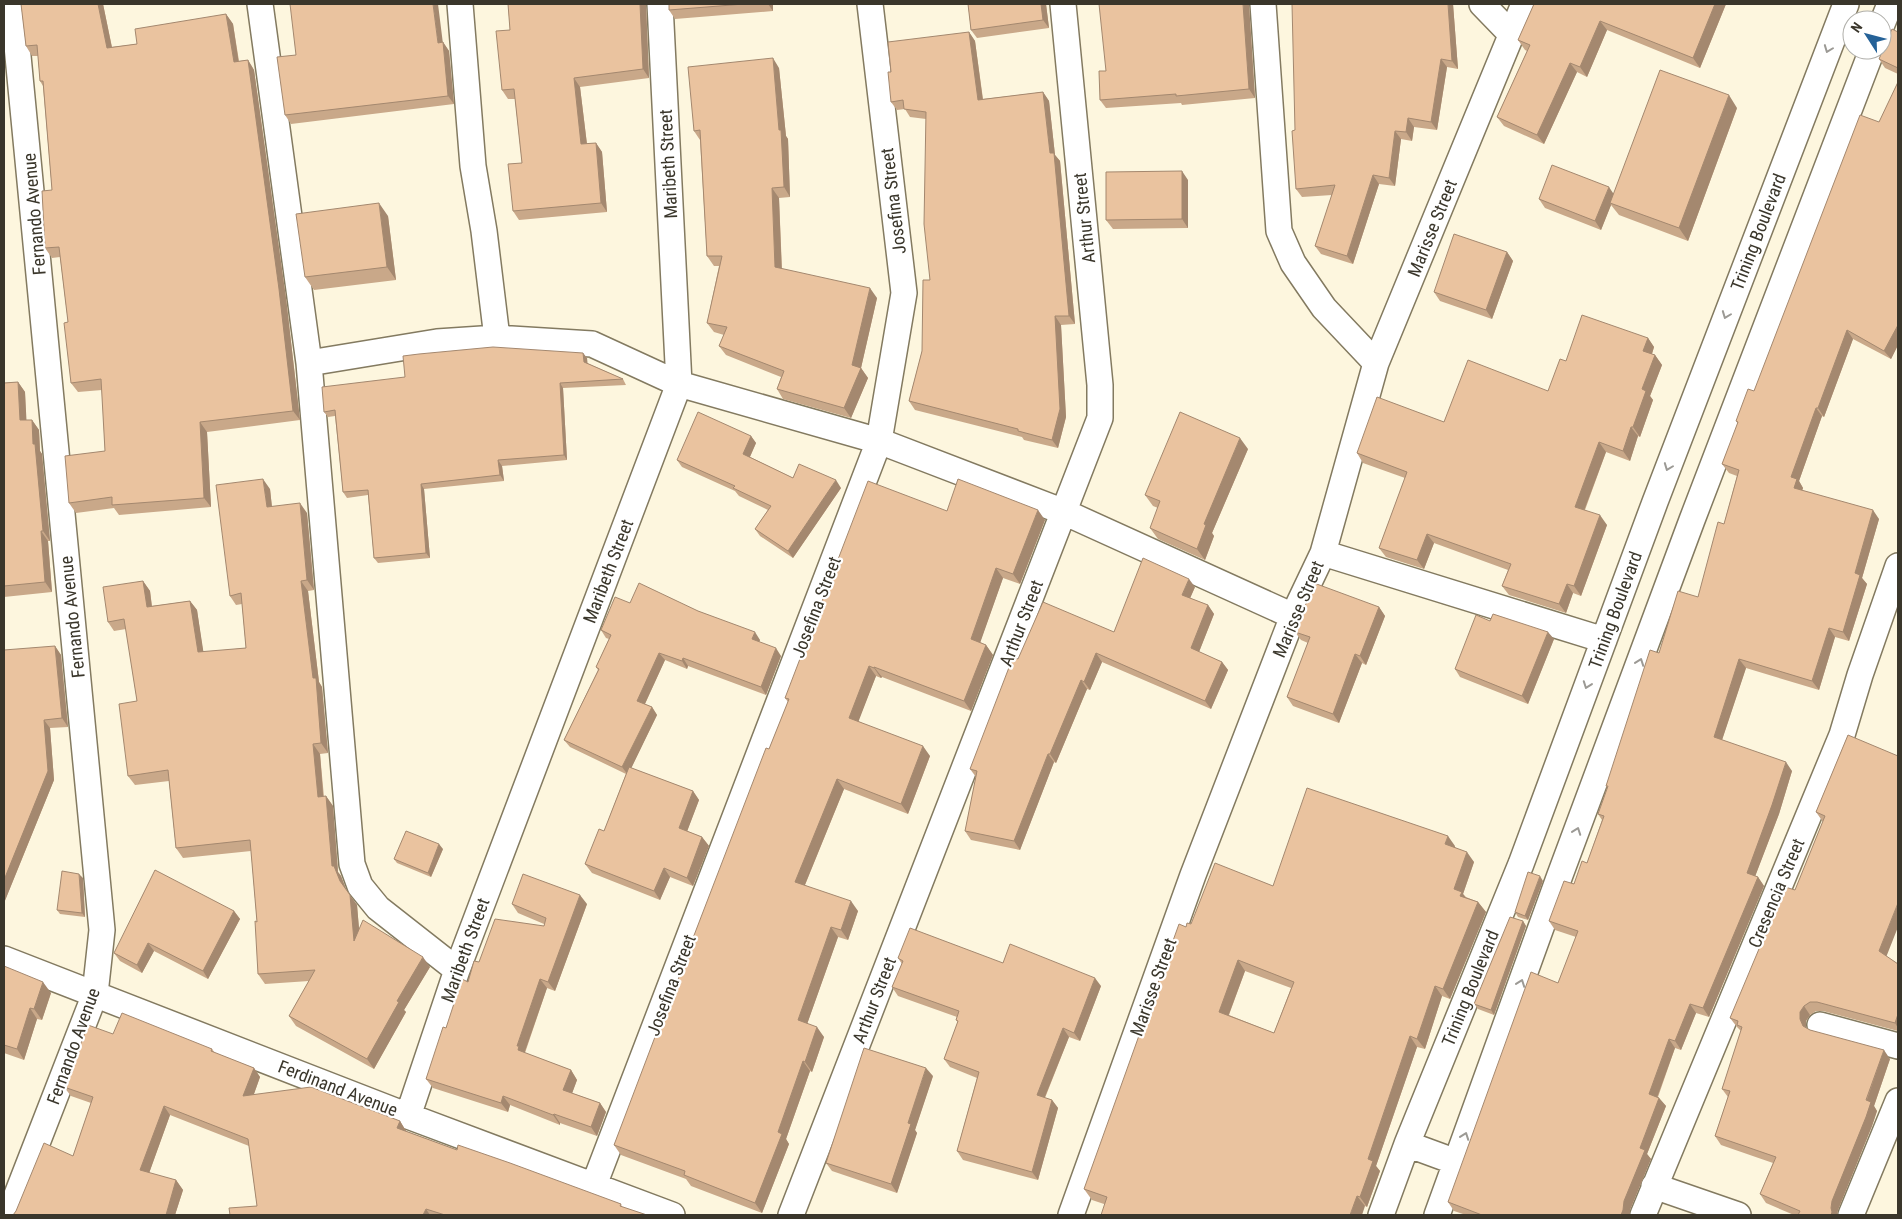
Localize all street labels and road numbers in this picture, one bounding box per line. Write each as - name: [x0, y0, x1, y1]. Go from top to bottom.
- street label: Maribeth Street: [655, 109, 681, 219]
- street label: Josefina Street: [876, 147, 910, 255]
- street label: Fernando Avenue: [18, 152, 50, 276]
- street label: Trining Boulevard: [1726, 171, 1790, 293]
- street label: Arthur Street: [1069, 172, 1099, 264]
- street label: Marisse Street: [1403, 176, 1461, 280]
- street label: Maribeth Street: [579, 516, 637, 626]
- street label: Trining Boulevard: [1584, 548, 1646, 672]
- street label: Josefina Street: [787, 553, 845, 661]
- street label: Fernando Avenue: [55, 555, 89, 679]
- street label: Marisse Street: [1268, 557, 1328, 661]
- street label: Arthur Street: [995, 577, 1047, 669]
- street label: Cresencia Street: [1744, 835, 1808, 951]
- street label: Maribeth Street: [436, 895, 494, 1005]
- street label: Trining Boulevard: [1437, 927, 1503, 1049]
- street label: Josefina Street: [642, 931, 700, 1039]
- street label: Marisse Street: [1126, 935, 1180, 1039]
- street label: Arthur Street: [848, 954, 900, 1046]
- street label: Fernando Avenue: [42, 985, 104, 1107]
- street label: Ferdinand Avenue: [275, 1056, 401, 1120]

